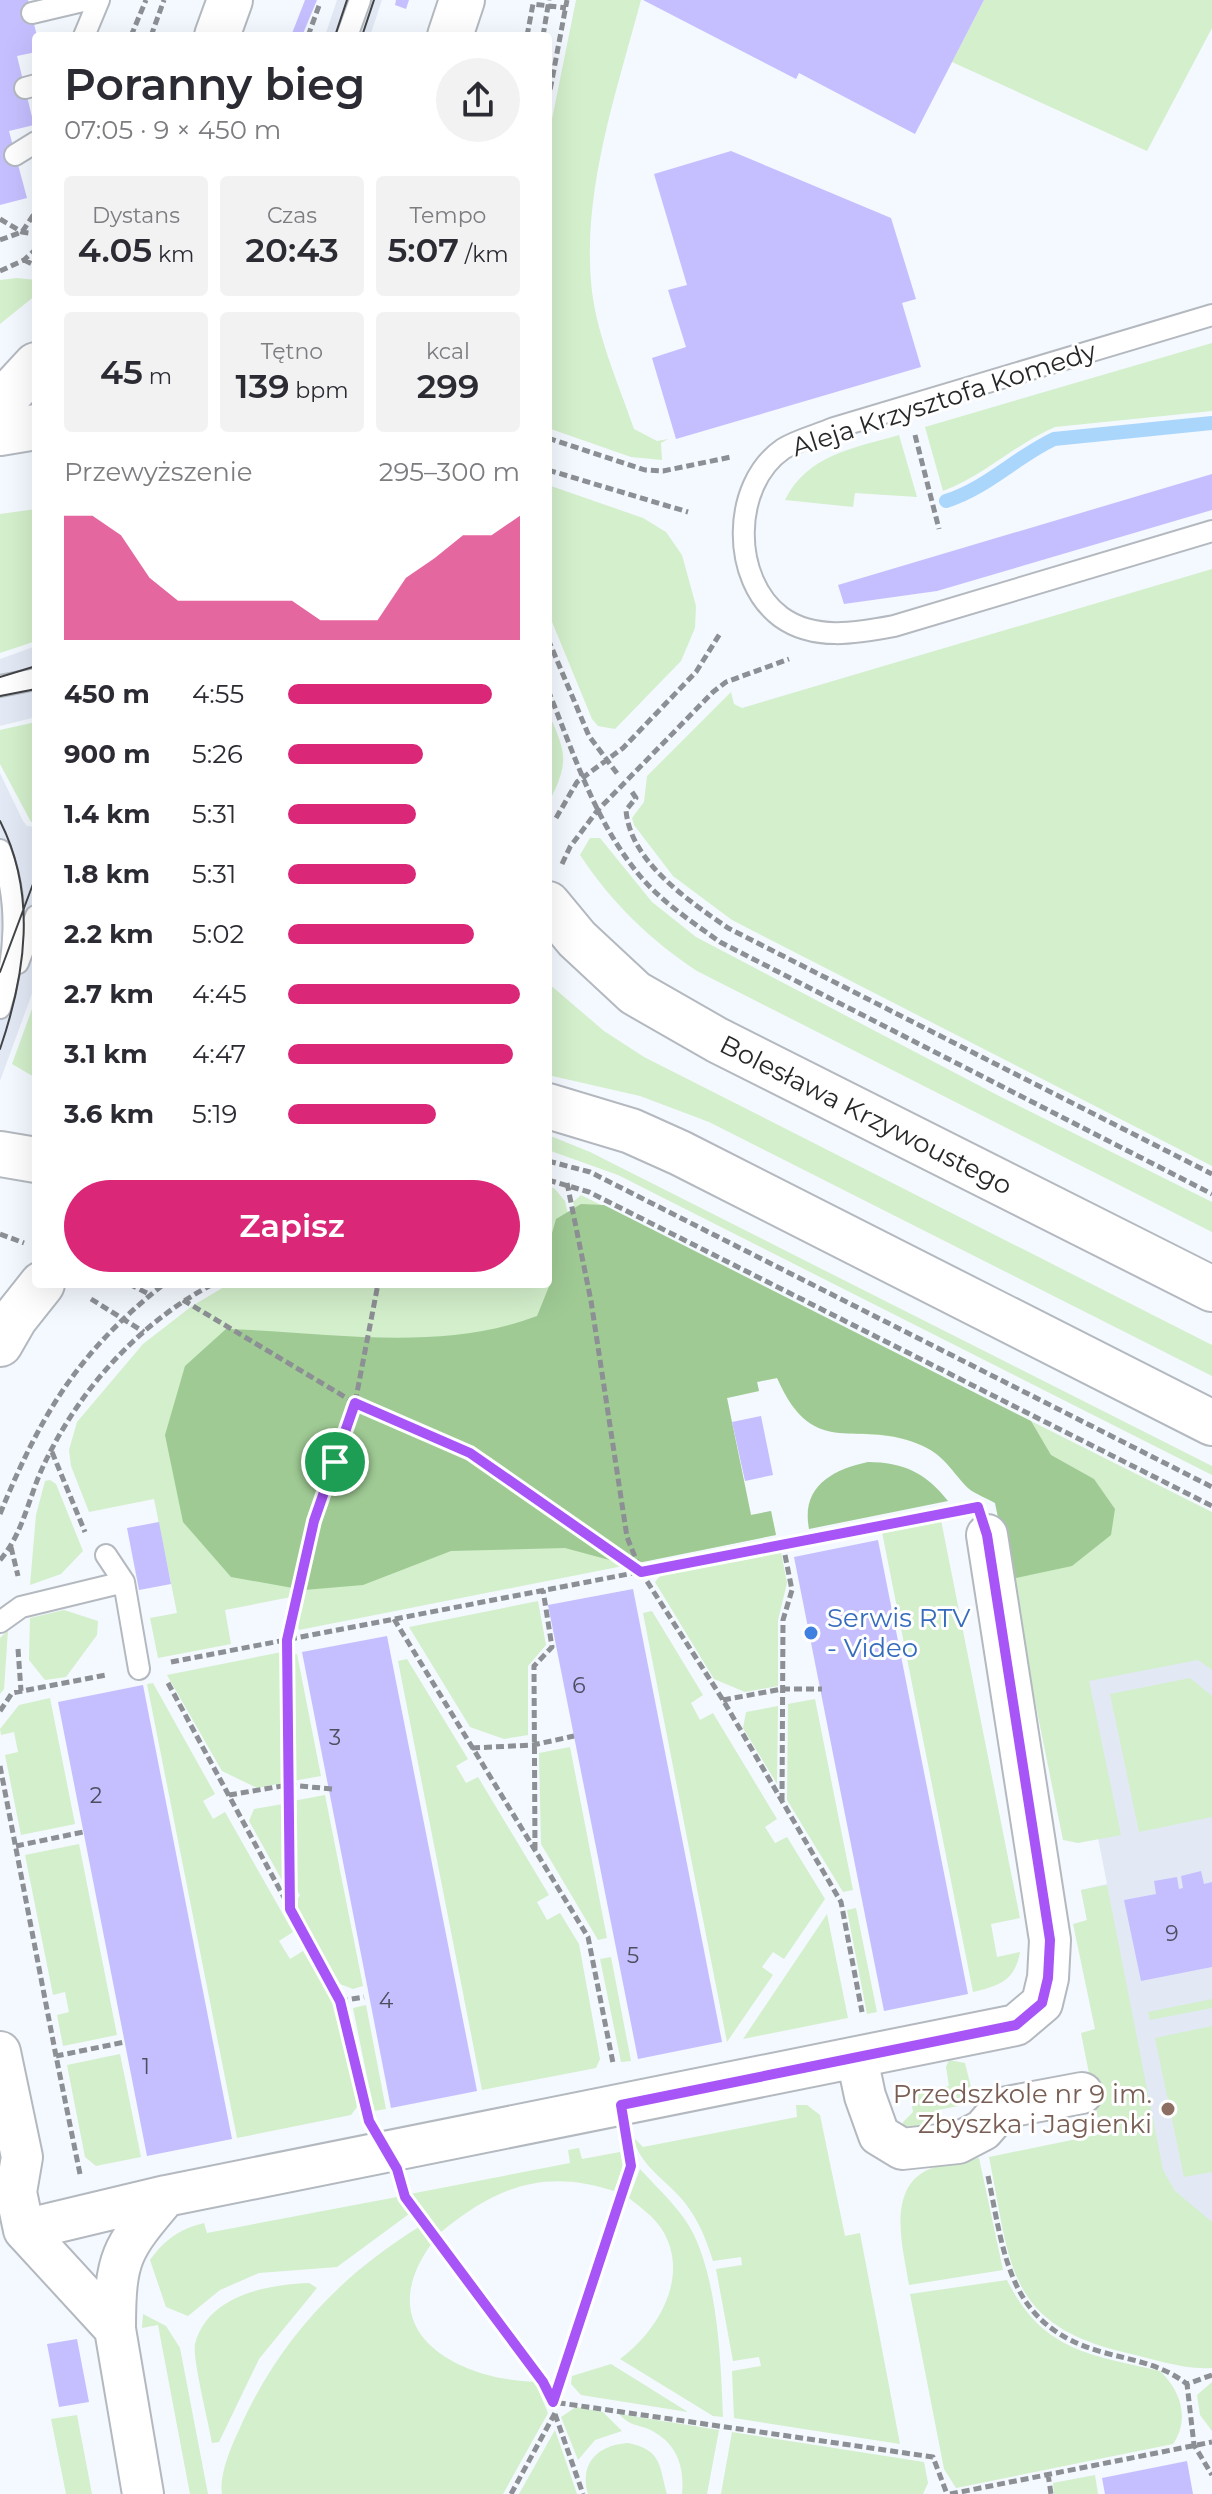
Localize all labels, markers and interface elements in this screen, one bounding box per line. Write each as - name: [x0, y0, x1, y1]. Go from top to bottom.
- text: Poranny bieg: [64, 57, 365, 111]
- button: share: [436, 58, 520, 142]
- text: 07:05 · 9 × 450 m: [64, 114, 281, 146]
- text: Dystans: [92, 202, 180, 229]
- text: Czas: [267, 202, 317, 229]
- text: Tempo: [410, 202, 486, 229]
- text: 4.05: [78, 229, 152, 271]
- text: 20:43: [245, 229, 339, 271]
- text: 5:07: [387, 229, 459, 271]
- text: km: [152, 241, 194, 268]
- text: /km: [459, 241, 509, 268]
- street label: Aleja Krzysztofa Komedy: [788, 334, 1101, 463]
- text: Tętno: [261, 338, 323, 365]
- text: kcal: [426, 338, 470, 365]
- text: 45: [100, 351, 143, 393]
- text: m: [143, 363, 172, 390]
- text: 139: [235, 365, 290, 407]
- text: 299: [417, 365, 479, 407]
- text: bpm: [290, 377, 349, 404]
- text: Przewyższenie: [64, 456, 253, 488]
- text: 295–300 m: [379, 456, 520, 488]
- text: 450 m: [64, 678, 150, 710]
- text: 4:55: [192, 678, 244, 710]
- text: 900 m: [64, 738, 151, 770]
- text: 5:26: [192, 738, 243, 770]
- text: 1.4 km: [64, 798, 150, 830]
- text: 5:31: [192, 798, 236, 830]
- text: 1.8 km: [64, 858, 150, 890]
- text: 5:31: [192, 858, 236, 890]
- text: 2.2 km: [64, 918, 154, 950]
- text: 5:02: [192, 918, 244, 950]
- text: 2.7 km: [64, 978, 154, 1010]
- text: 4:45: [192, 978, 247, 1010]
- street label: Bolesława Krzywoustego: [715, 1028, 1017, 1202]
- text: 3.1 km: [64, 1038, 148, 1070]
- text: 4:47: [192, 1038, 246, 1070]
- text: 3.6 km: [64, 1098, 154, 1130]
- text: 5:19: [192, 1098, 237, 1130]
- button: Zapisz: [64, 1180, 520, 1272]
- pin: [301, 1428, 369, 1496]
- icon: arrive: [313, 1440, 357, 1484]
- place label: Serwis RTV - Video: [827, 1602, 971, 1664]
- marker: Serwis RTV - Video: [802, 1624, 820, 1642]
- house number: 6: [572, 1672, 586, 1699]
- house number: 3: [329, 1724, 341, 1751]
- house number: 2: [90, 1782, 102, 1809]
- house number: 9: [1165, 1920, 1179, 1947]
- house number: 5: [627, 1942, 639, 1969]
- house number: 4: [379, 1987, 394, 2014]
- house number: 1: [142, 2053, 150, 2080]
- place label: Przedszkole nr 9 im. Zbyszka i Jagienki: [893, 2078, 1152, 2140]
- marker: Przedszkole nr 9 im. Zbyszka i Jagienki: [1159, 2100, 1177, 2118]

